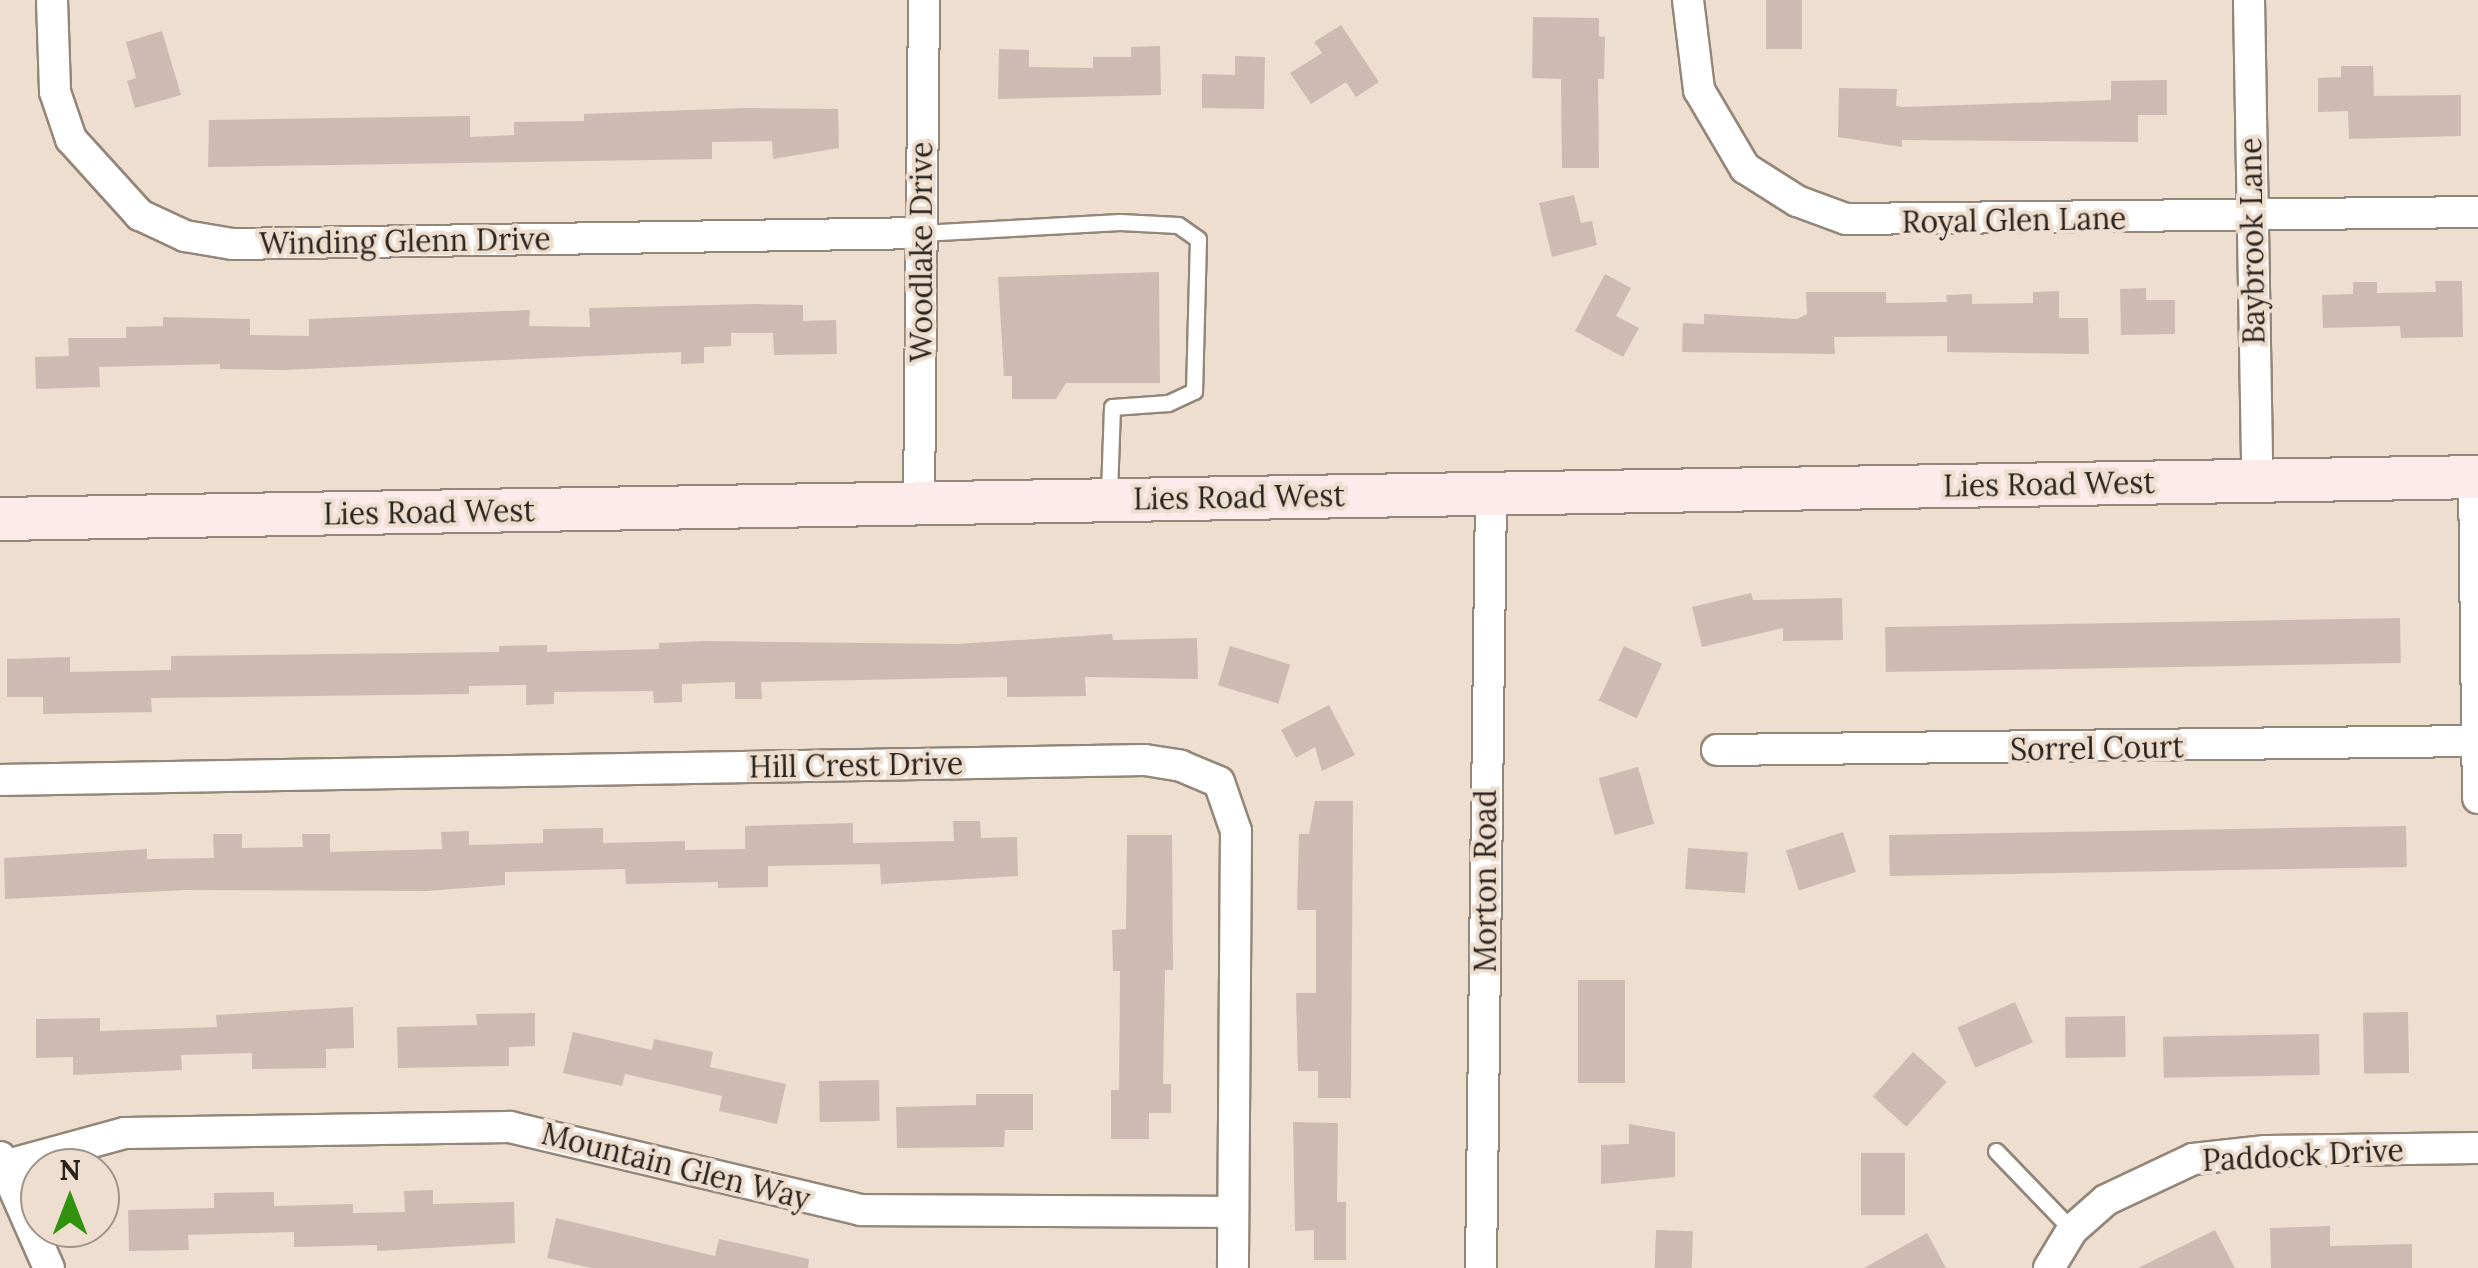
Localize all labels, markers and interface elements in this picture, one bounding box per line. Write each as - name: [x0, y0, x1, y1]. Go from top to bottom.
- street label: Baybrook Lane: [2232, 137, 2272, 345]
- street label: Woodlake Drive: [903, 142, 939, 362]
- street label: Royal Glen Lane: [1901, 200, 2127, 240]
- street label: Winding Glenn Drive: [259, 220, 551, 262]
- street label: Lies Road West: [1943, 464, 2155, 504]
- street label: Lies Road West: [1133, 477, 1345, 517]
- street label: Lies Road West: [323, 492, 535, 532]
- street label: Sorrel Court: [2010, 728, 2184, 768]
- street label: Hill Crest Drive: [749, 745, 963, 785]
- street label: Morton Road: [1467, 790, 1503, 972]
- street label: Mountain Glen Way: [538, 1115, 814, 1217]
- street label: Paddock Drive: [2201, 1132, 2405, 1178]
- north arrow: [20, 1148, 120, 1248]
- text: N: [59, 1152, 81, 1188]

